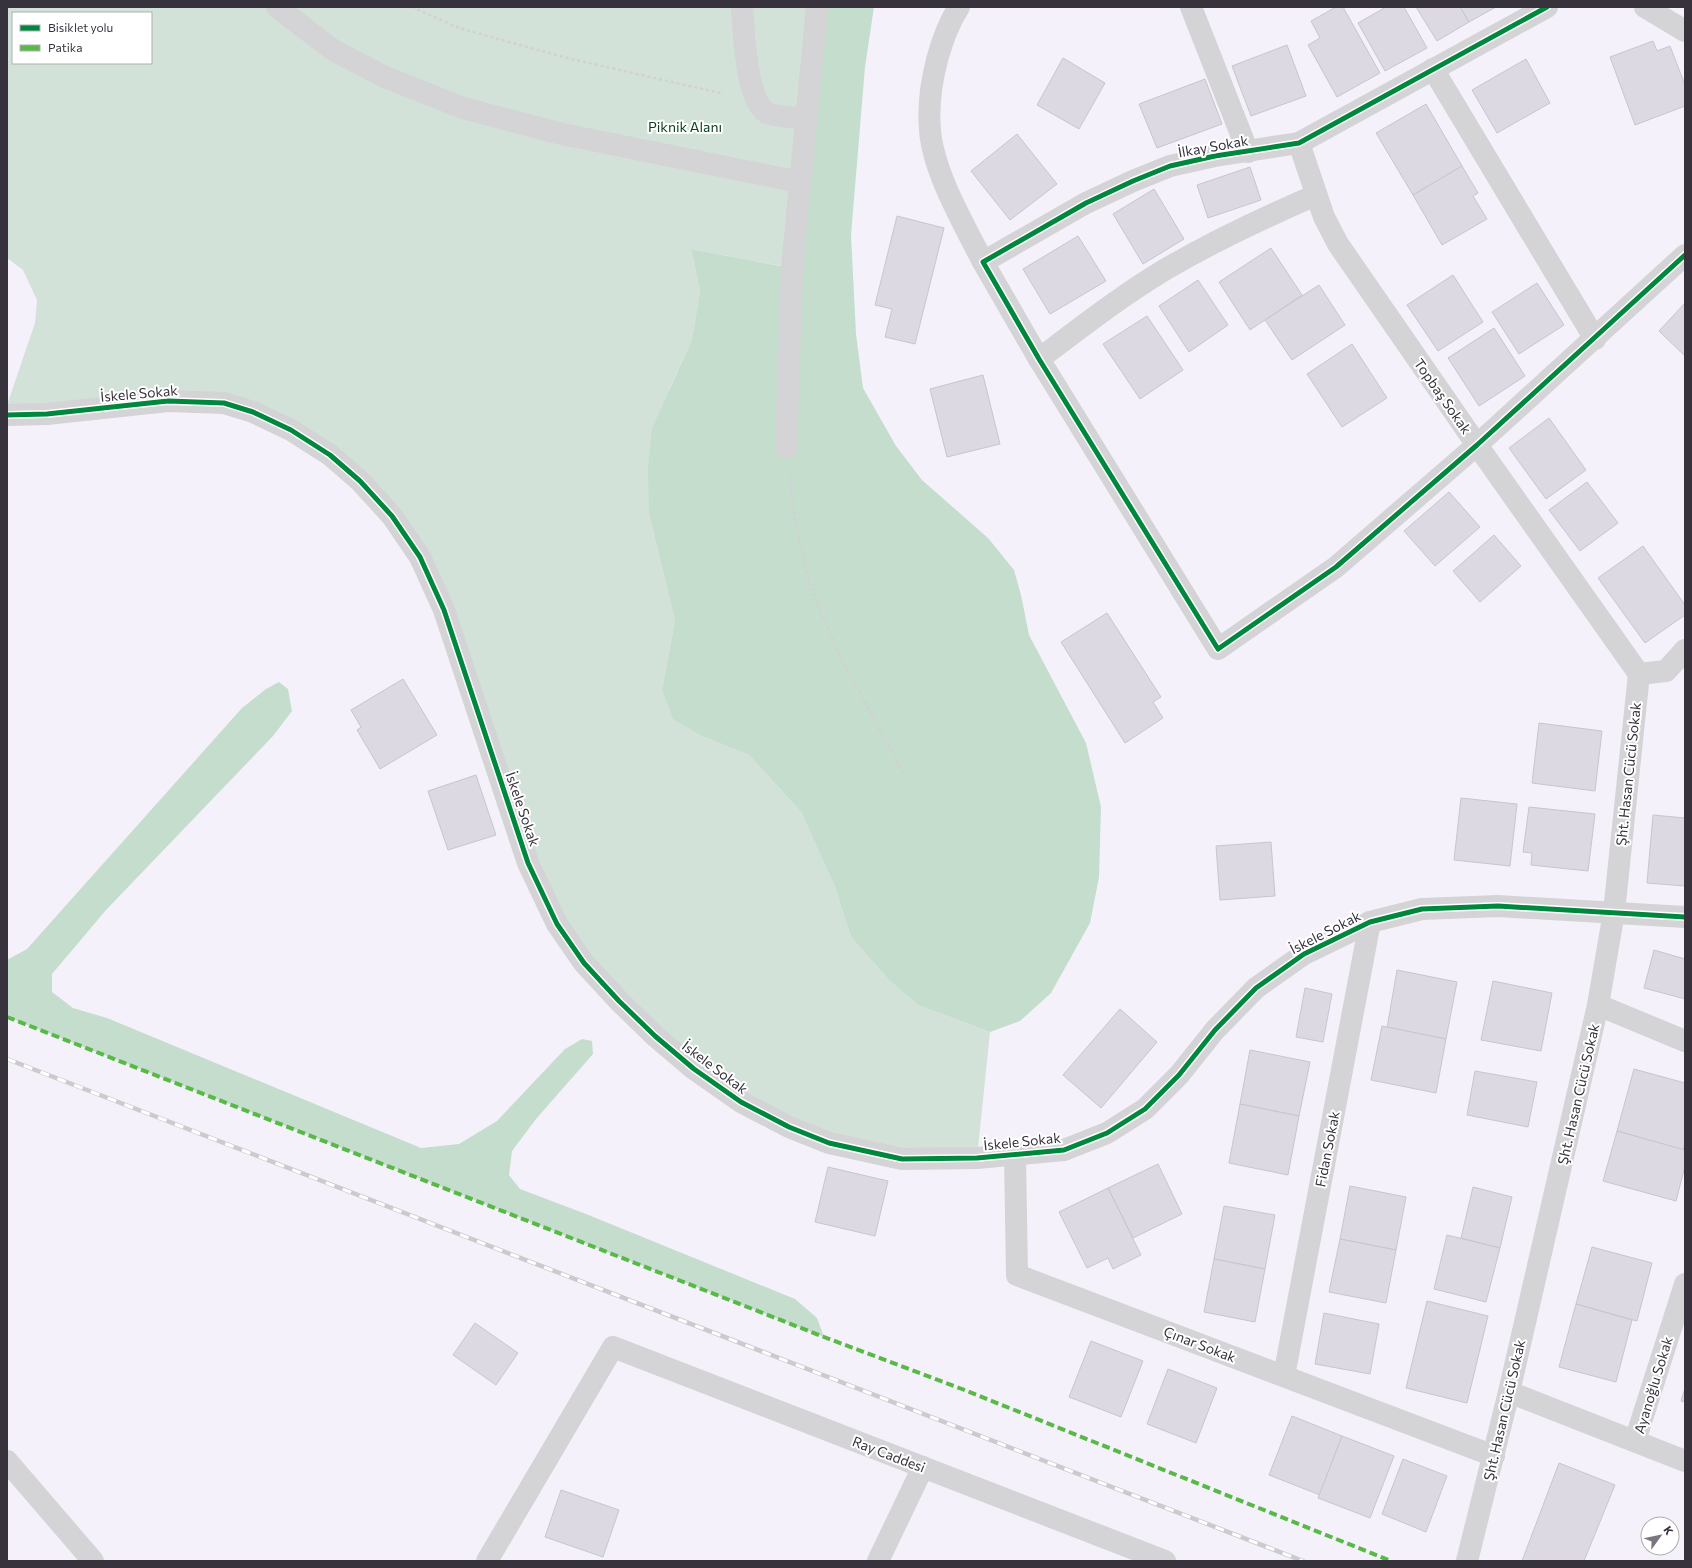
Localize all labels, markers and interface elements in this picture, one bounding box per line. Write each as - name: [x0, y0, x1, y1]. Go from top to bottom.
- legend: [12, 12, 152, 64]
- text: Bisiklet yolu: [48, 20, 113, 34]
- text: Patika: [48, 40, 83, 54]
- park label: Piknik Alanı: [648, 118, 722, 135]
- street label: İlkay Sokak: [1176, 131, 1250, 161]
- street label: Topbaş Sokak: [1411, 355, 1476, 437]
- street label: İskele Sokak: [100, 381, 179, 405]
- street label: Şht. Hasan Cücü Sokak: [1612, 701, 1644, 847]
- street label: İskele Sokak: [502, 770, 544, 849]
- street label: İskele Sokak: [1287, 907, 1364, 957]
- street label: Şht. Hasan Cücü Sokak: [1554, 1022, 1603, 1166]
- street label: İskele Sokak: [679, 1037, 751, 1097]
- street label: Fidan Sokak: [1311, 1109, 1343, 1188]
- street label: İskele Sokak: [983, 1128, 1062, 1154]
- street label: Çınar Sokak: [1162, 1322, 1239, 1366]
- street label: Ayanoğlu Sokak: [1630, 1334, 1676, 1436]
- street label: Şht. Hasan Cücü Sokak: [1480, 1338, 1529, 1482]
- street label: Ray Caddesi: [850, 1432, 928, 1476]
- north arrow: [1640, 1516, 1680, 1556]
- text: K: [1661, 1524, 1677, 1537]

